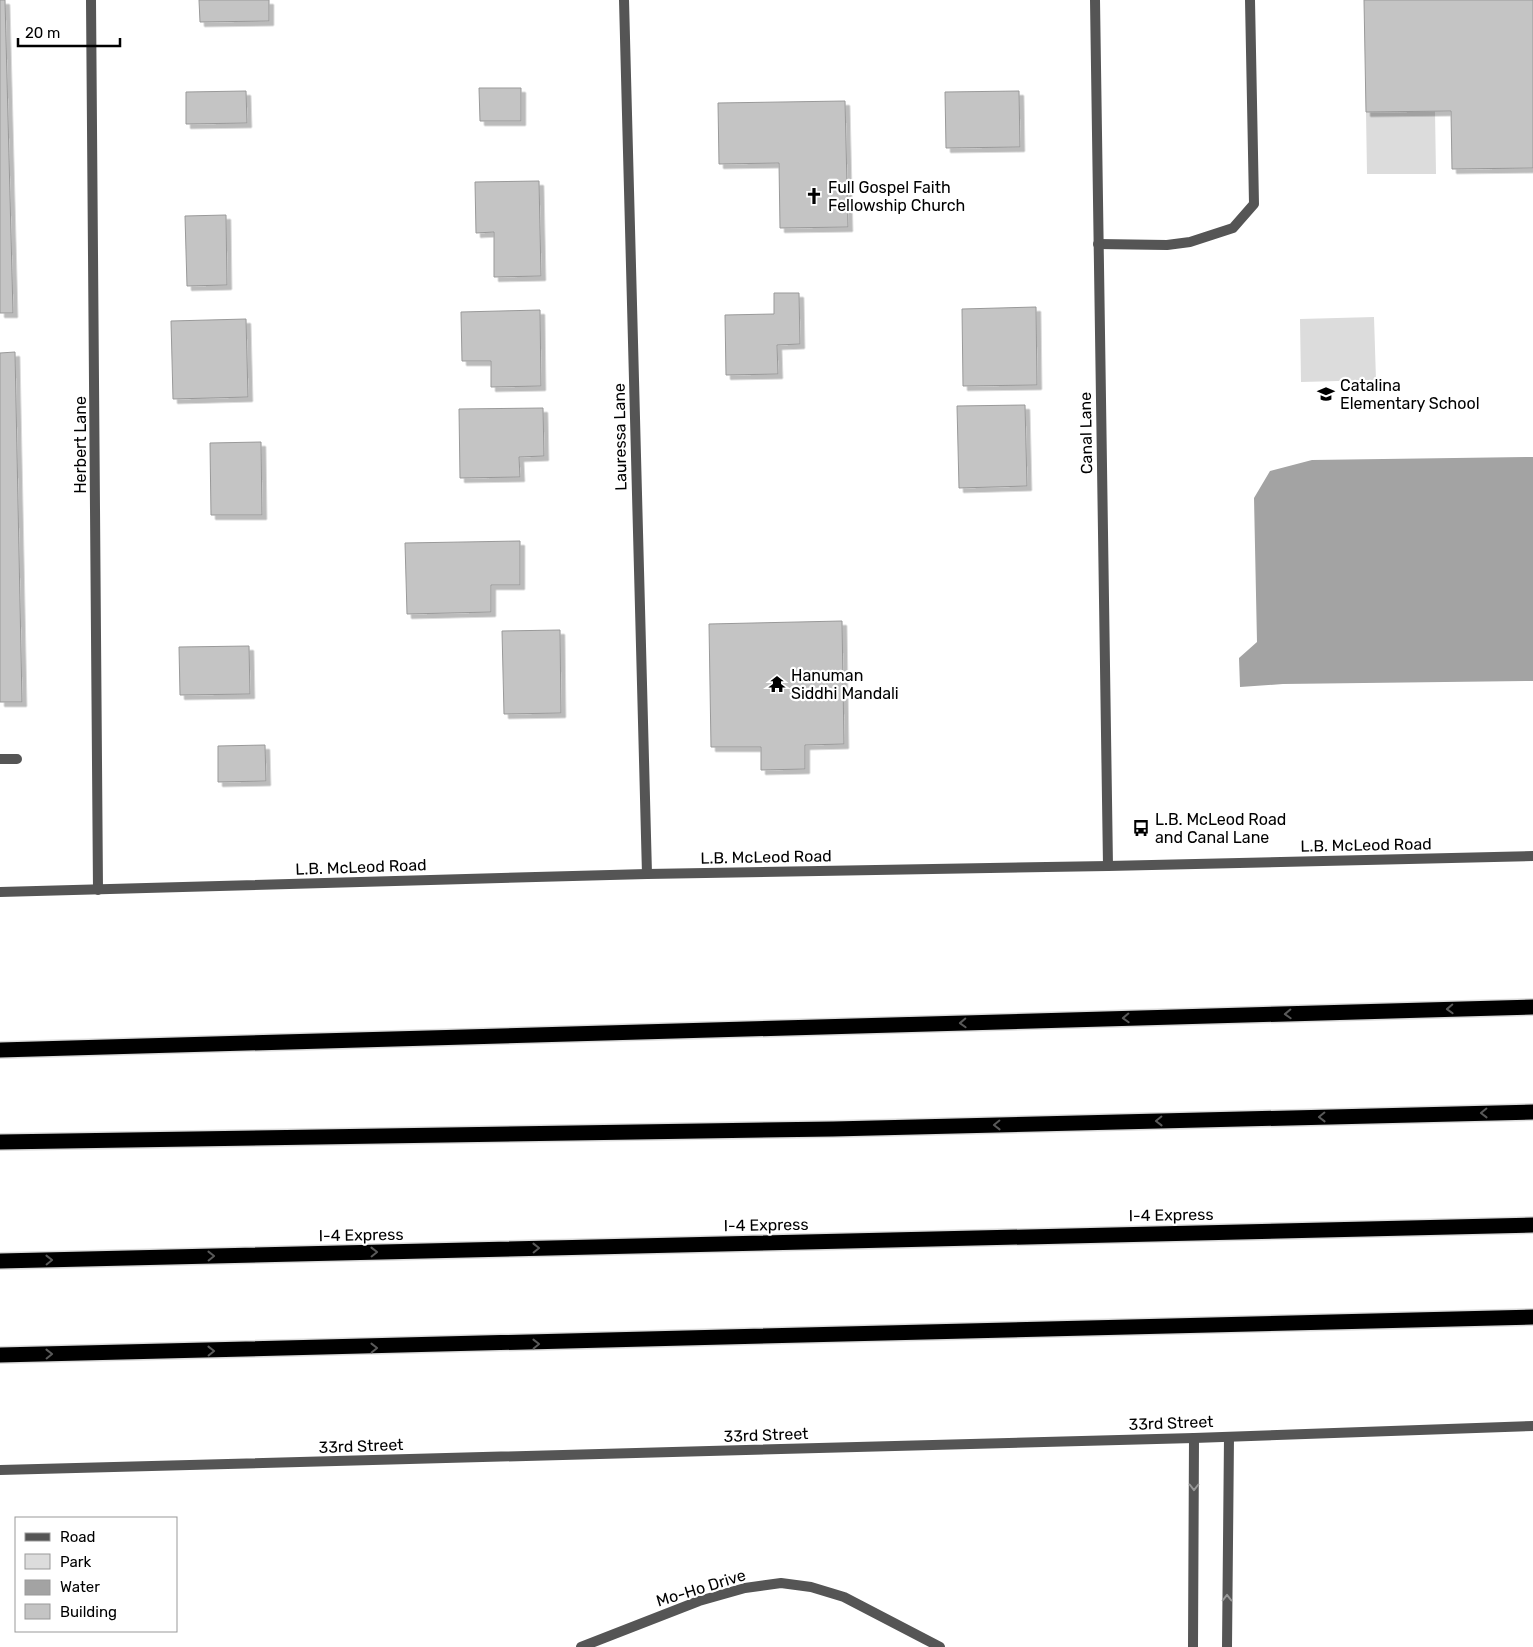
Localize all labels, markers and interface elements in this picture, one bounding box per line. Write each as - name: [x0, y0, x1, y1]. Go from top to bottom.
- scale bar: [18, 15, 120, 47]
- text: 20 m: [25, 24, 60, 42]
- place label: Full Gospel Faith Fellowship Church: [828, 178, 965, 215]
- church icon: Full Gospel Faith Fellowship Church: [804, 186, 824, 206]
- place label: Catalina Elementary School: [1340, 376, 1480, 413]
- street label: Lauressa Lane: [610, 383, 630, 491]
- school or university icon: Catalina Elementary School: [1316, 384, 1336, 404]
- street label: Canal Lane: [1076, 392, 1096, 474]
- street label: Herbert Lane: [71, 396, 90, 494]
- place label: Hanuman Siddhi Mandali: [791, 666, 899, 703]
- temple icon: Hanuman Siddhi Mandali: [767, 674, 787, 694]
- place label: L.B. McLeod Road and Canal Lane: [1155, 810, 1286, 847]
- bus stop icon: L.B. McLeod Road and Canal Lane: [1131, 818, 1151, 838]
- street label: L.B. McLeod Road: [1300, 834, 1432, 856]
- street label: L.B. McLeod Road: [700, 846, 832, 868]
- street label: L.B. McLeod Road: [295, 855, 427, 879]
- one-way arrow: [1446, 1004, 1454, 1014]
- one-way arrow: [1284, 1009, 1292, 1019]
- one-way arrow: [1121, 1013, 1129, 1024]
- one-way arrow: [959, 1018, 966, 1028]
- one-way arrow: [1480, 1108, 1488, 1119]
- one-way arrow: [1318, 1112, 1326, 1123]
- one-way arrow: [1155, 1116, 1163, 1126]
- one-way arrow: [993, 1120, 1000, 1130]
- street label: I-4 Express: [1128, 1205, 1214, 1225]
- street label: I-4 Express: [723, 1215, 809, 1235]
- street label: I-4 Express: [318, 1225, 404, 1245]
- one-way arrow: [532, 1243, 540, 1253]
- one-way arrow: [370, 1247, 378, 1257]
- one-way arrow: [208, 1251, 215, 1261]
- one-way arrow: [45, 1254, 53, 1265]
- one-way arrow: [532, 1338, 540, 1349]
- one-way arrow: [370, 1342, 378, 1353]
- one-way arrow: [207, 1346, 215, 1357]
- one-way arrow: [45, 1349, 53, 1359]
- street label: 33rd Street: [1128, 1412, 1214, 1434]
- street label: 33rd Street: [723, 1424, 809, 1446]
- street label: 33rd Street: [318, 1435, 404, 1457]
- one-way arrow: [1189, 1483, 1199, 1491]
- legend: [15, 1517, 178, 1632]
- text: Road: [60, 1528, 96, 1546]
- text: Park: [60, 1553, 91, 1571]
- street label: Mo-Ho Drive: [654, 1565, 748, 1611]
- text: Water: [60, 1578, 100, 1596]
- one-way arrow: [1222, 1594, 1232, 1602]
- text: Building: [60, 1603, 117, 1621]

